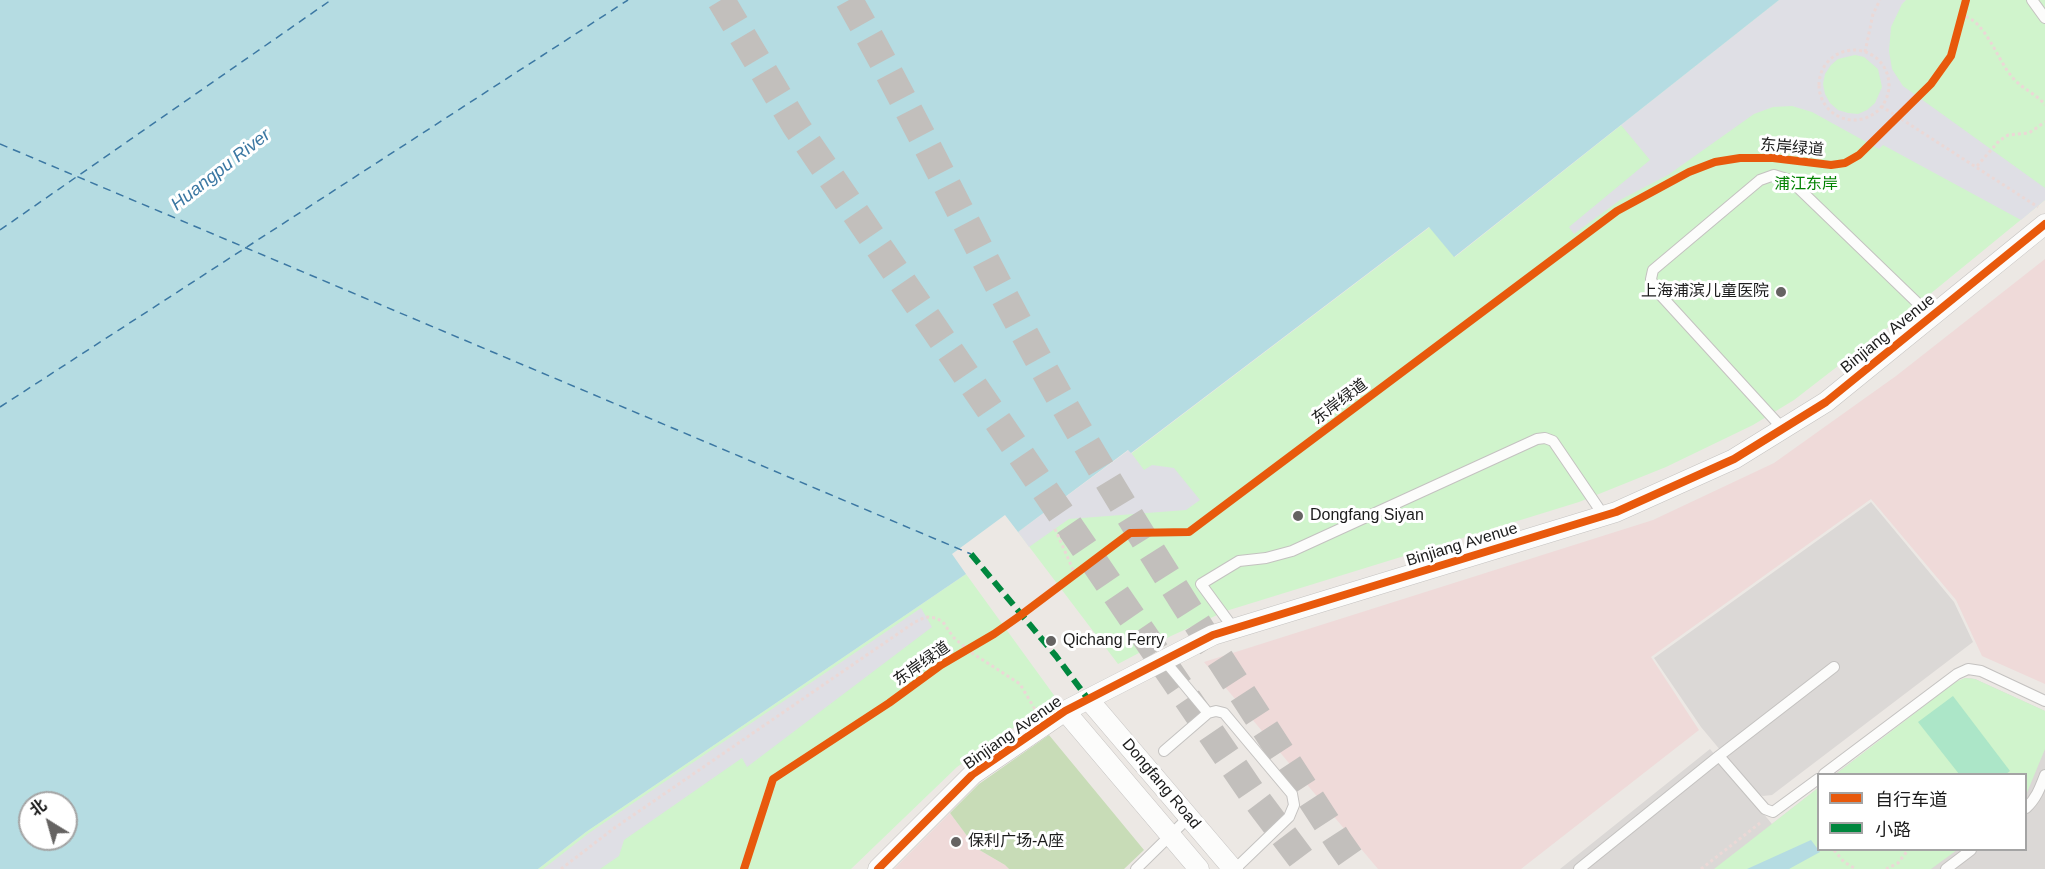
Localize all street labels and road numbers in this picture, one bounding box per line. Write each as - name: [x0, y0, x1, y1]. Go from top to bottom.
- street label: 东岸绿道: [1759, 136, 1825, 160]
- street label: Binjiang Avenue: [1837, 290, 1939, 378]
- street label: 东岸绿道: [1309, 375, 1371, 429]
- street label: Binjiang Avenue: [1404, 519, 1520, 571]
- street label: 东岸绿道: [890, 638, 954, 690]
- street label: Binjiang Avenue: [960, 692, 1066, 774]
- street label: Dongfang Road: [1118, 735, 1204, 833]

